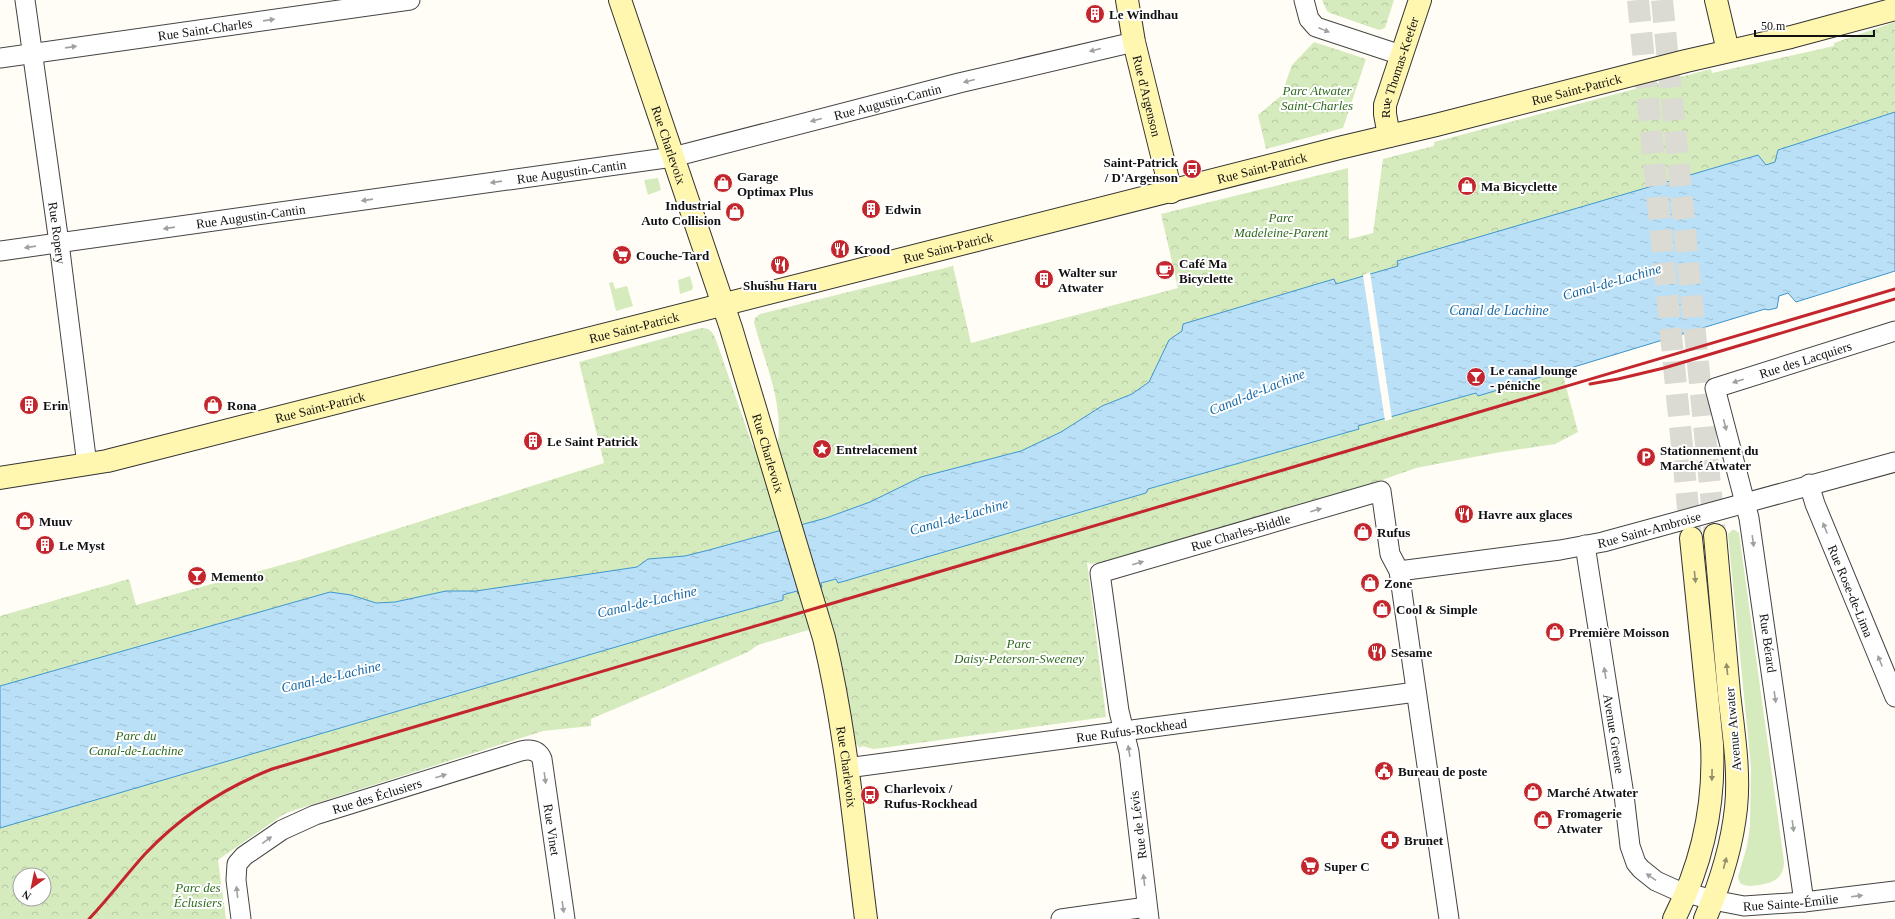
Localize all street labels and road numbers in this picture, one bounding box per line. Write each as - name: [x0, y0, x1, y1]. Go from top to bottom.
- street label: Rue Thomas-Keefer: [1378, 14, 1422, 118]
- street label: Rue Saint-Charles: [157, 15, 253, 43]
- street label: Rue d'Argenson: [1130, 54, 1165, 139]
- street label: Rue Saint-Patrick: [1530, 70, 1623, 108]
- street label: Rue Augustin-Cantin: [832, 80, 943, 123]
- street label: Rue Charlevoix: [649, 104, 689, 187]
- street label: Rue Saint-Patrick: [1215, 149, 1309, 186]
- street label: Rue Augustin-Cantin: [516, 156, 628, 186]
- street label: Rue Ropery: [46, 201, 69, 265]
- street label: Rue Augustin-Cantin: [195, 201, 307, 231]
- street label: Rue Saint-Patrick: [901, 229, 995, 266]
- street label: Rue Saint-Patrick: [587, 308, 681, 346]
- street label: Rue des Lacquiers: [1757, 338, 1853, 381]
- street label: Rue Saint-Patrick: [273, 388, 367, 426]
- street label: Rue Charlevoix: [750, 412, 788, 495]
- street label: Rue Saint-Ambroise: [1596, 508, 1703, 550]
- street label: Rue Charles-Biddle: [1189, 510, 1292, 554]
- street label: Rue Rose-de-Lima: [1825, 542, 1877, 640]
- street label: Rue Bérard: [1756, 612, 1780, 674]
- street label: Avenue Atwater: [1722, 686, 1744, 771]
- street label: Avenue Greene: [1601, 693, 1628, 775]
- street label: Rue Rufus-Rockhead: [1075, 715, 1188, 745]
- street label: Rue Charlevoix: [834, 725, 860, 809]
- street label: Rue des Éclusiers: [330, 775, 423, 817]
- street label: Rue de Lévis: [1126, 790, 1150, 860]
- street label: Rue Vinet: [541, 803, 563, 857]
- street label: Rue Sainte-Émilie: [1742, 890, 1839, 914]

